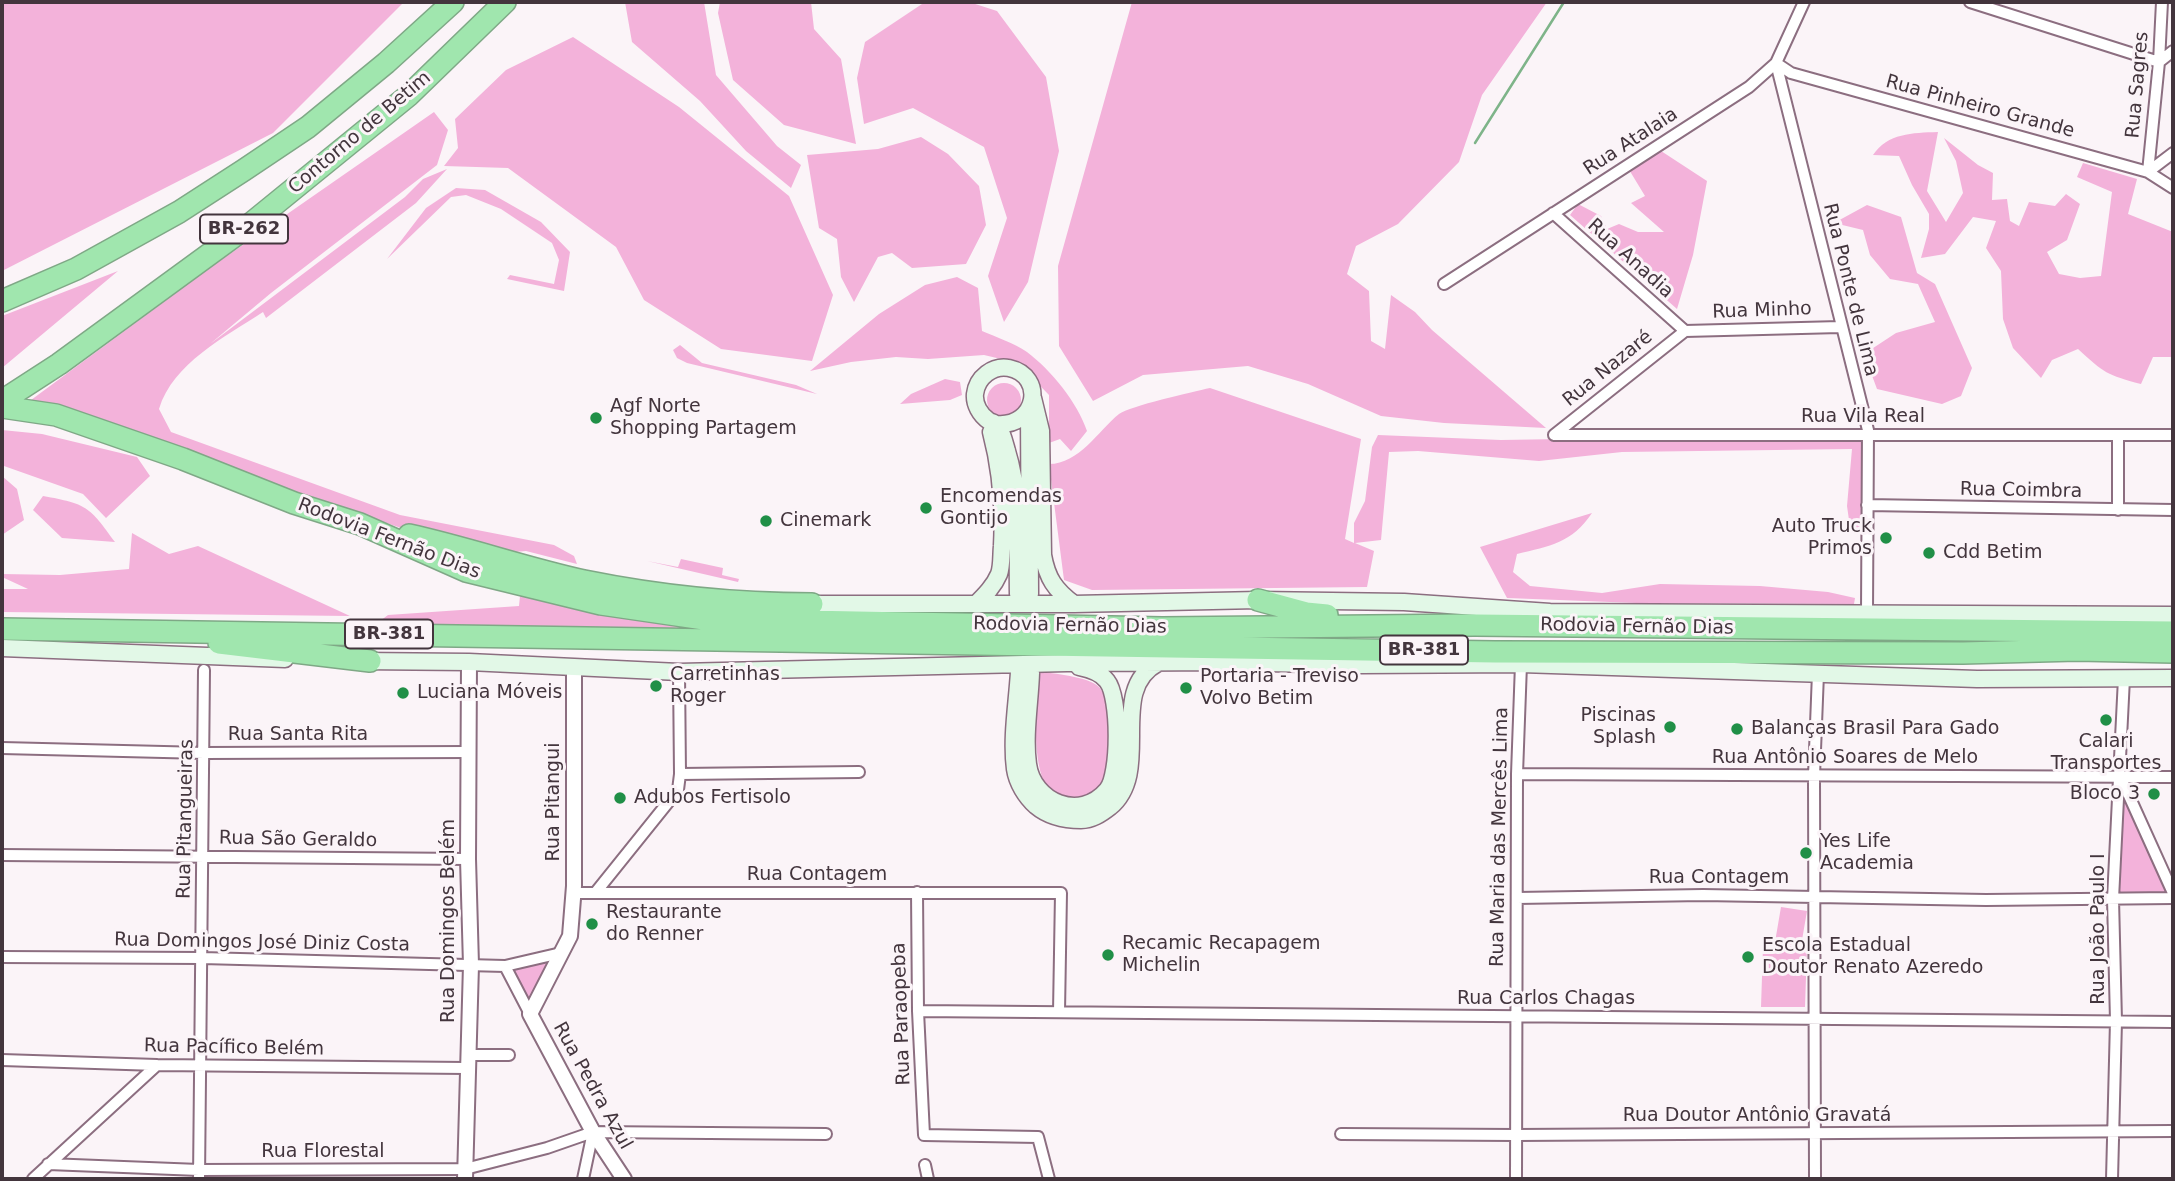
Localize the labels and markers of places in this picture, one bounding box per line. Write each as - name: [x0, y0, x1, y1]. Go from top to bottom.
- place label: Agf Norte Shopping Partagem: [610, 396, 797, 440]
- marker: Agf Norte Shopping Partagem: [588, 410, 604, 426]
- place label: Encomendas Gontijo: [940, 486, 1062, 530]
- marker: Encomendas Gontijo: [918, 500, 934, 516]
- place label: Cinemark: [780, 510, 871, 532]
- marker: Cinemark: [758, 513, 774, 529]
- place label: Auto Truck Primos: [1772, 516, 1872, 560]
- marker: Auto Truck Primos: [1878, 530, 1894, 546]
- place label: Cdd Betim: [1943, 542, 2042, 564]
- marker: Cdd Betim: [1921, 545, 1937, 561]
- place label: Carretinhas Roger: [670, 664, 780, 708]
- place label: Portaria - Treviso Volvo Betim: [1200, 666, 1359, 710]
- marker: Carretinhas Roger: [648, 678, 664, 694]
- marker: Portaria - Treviso Volvo Betim: [1178, 680, 1194, 696]
- place label: Luciana Móveis: [417, 682, 563, 704]
- marker: Luciana Móveis: [395, 685, 411, 701]
- place label: Piscinas Splash: [1580, 705, 1656, 749]
- marker: Calari Transportes: [2098, 712, 2114, 728]
- place label: Balanças Brasil Para Gado: [1751, 718, 1999, 740]
- marker: Piscinas Splash: [1662, 719, 1678, 735]
- marker: Balanças Brasil Para Gado: [1729, 721, 1745, 737]
- place label: Calari Transportes: [2051, 731, 2161, 775]
- place label: Bloco 3: [2070, 783, 2140, 805]
- marker: Bloco 3: [2146, 786, 2162, 802]
- place label: Adubos Fertisolo: [634, 787, 791, 809]
- marker: Adubos Fertisolo: [612, 790, 628, 806]
- place label: Yes Life Academia: [1820, 831, 1914, 875]
- marker: Yes Life Academia: [1798, 845, 1814, 861]
- place label: Restaurante do Renner: [606, 902, 722, 946]
- marker: Restaurante do Renner: [584, 916, 600, 932]
- place label: Recamic Recapagem Michelin: [1122, 933, 1320, 977]
- place label: Escola Estadual Doutor Renato Azeredo: [1762, 935, 1983, 979]
- marker: Recamic Recapagem Michelin: [1100, 947, 1116, 963]
- marker: Escola Estadual Doutor Renato Azeredo: [1740, 949, 1756, 965]

